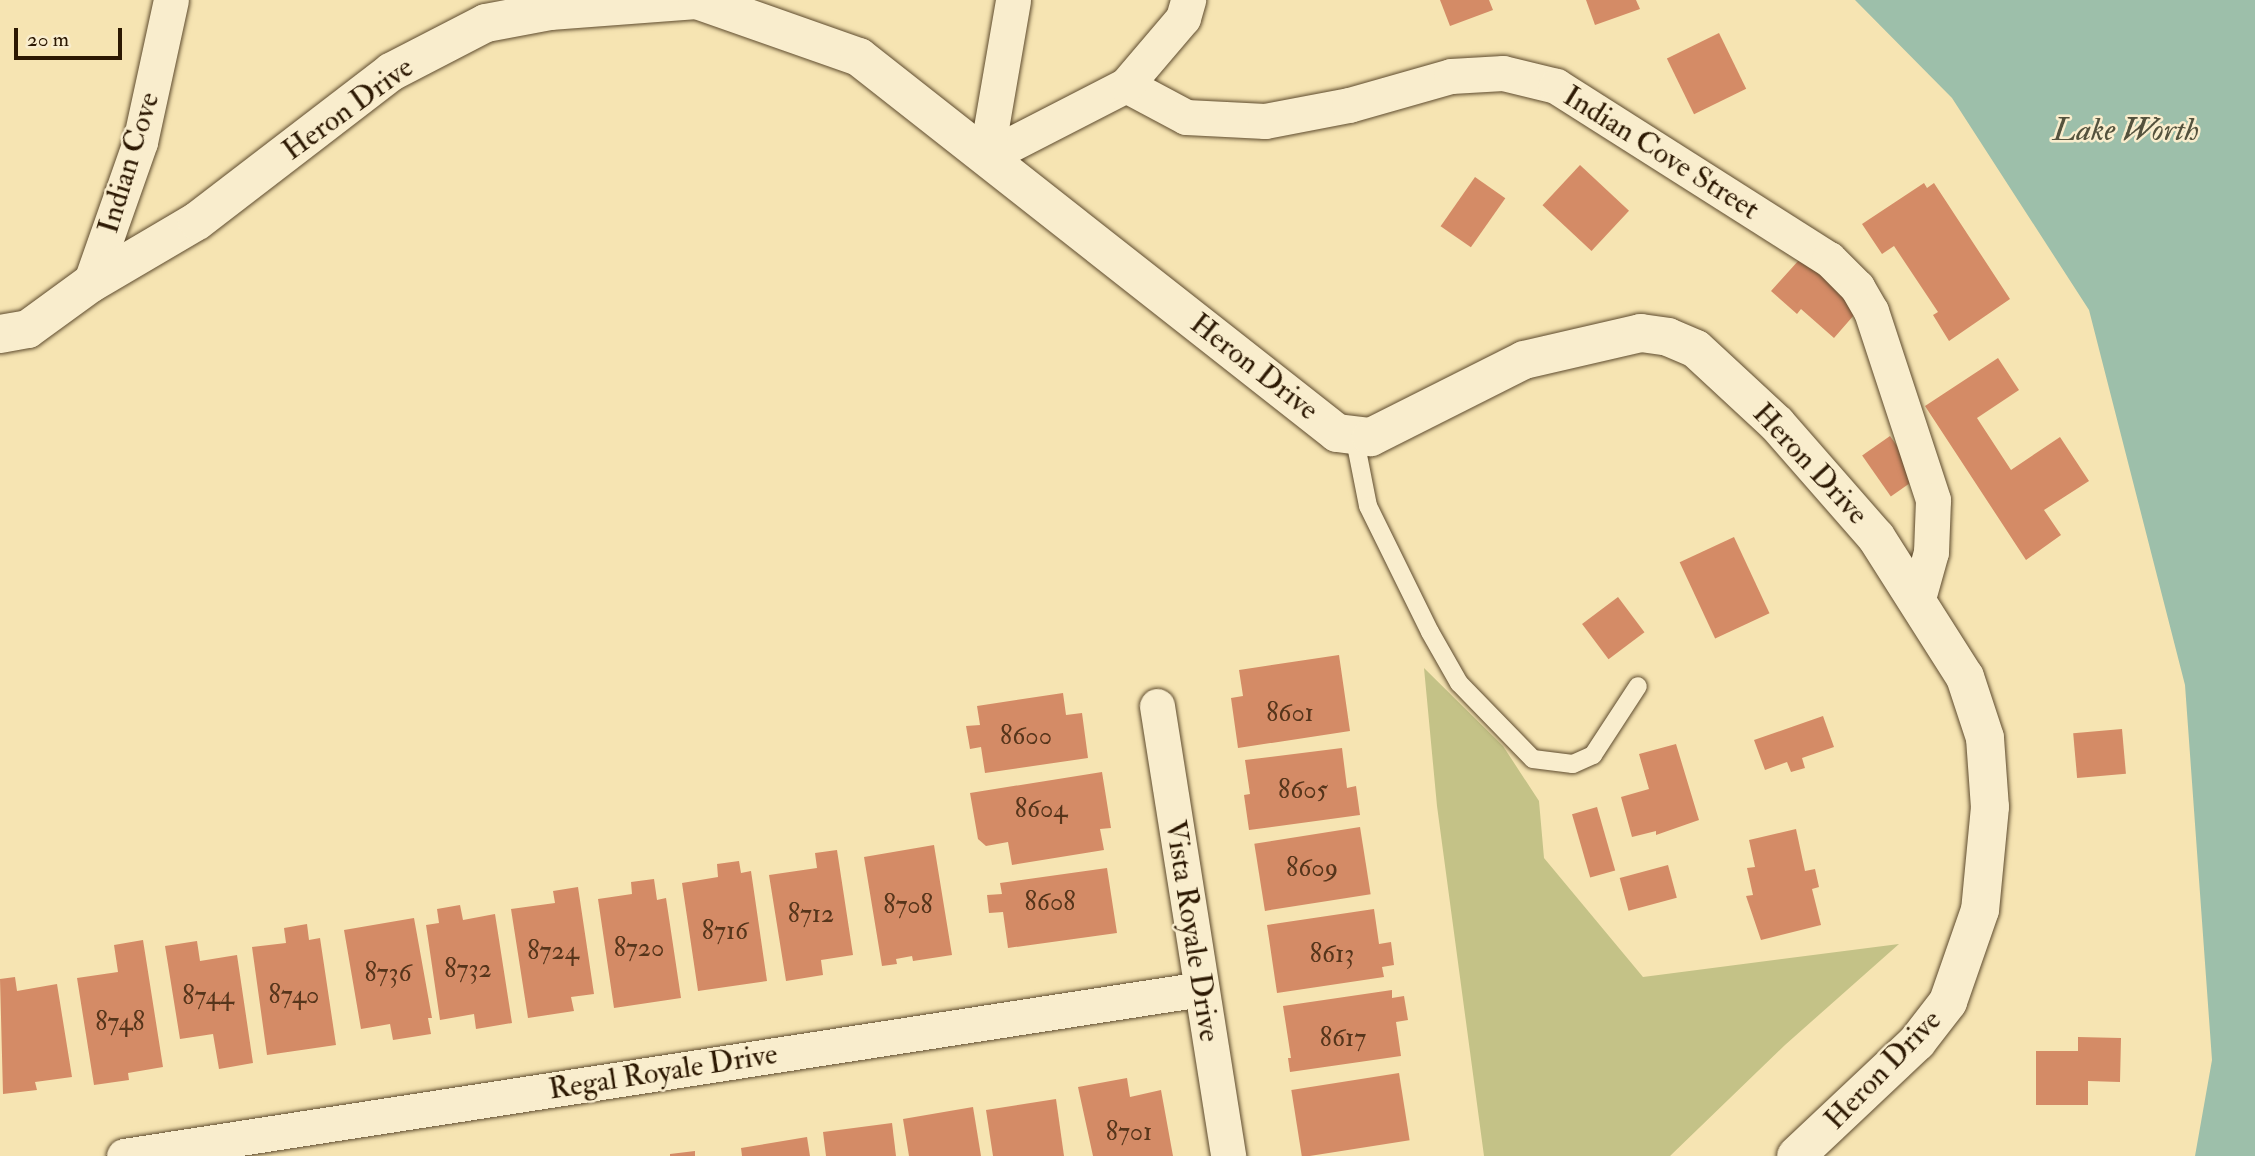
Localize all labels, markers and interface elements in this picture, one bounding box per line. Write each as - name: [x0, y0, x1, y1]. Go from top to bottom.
- scale bar: [18, 14, 126, 58]
- text: 20 m: [27, 26, 69, 53]
- street label: Heron Drive: [276, 50, 420, 168]
- street label: Indian Cove Street: [1556, 78, 1766, 228]
- street label: Indian Cove: [90, 88, 168, 238]
- water label: Lake Worth: [2053, 111, 2199, 149]
- street label: Heron Drive: [1183, 306, 1325, 428]
- street label: Heron Drive: [1745, 396, 1875, 532]
- house number: 8601: [1266, 698, 1314, 730]
- house number: 8600: [1000, 721, 1052, 753]
- house number: 8605: [1278, 775, 1328, 807]
- house number: 8604: [1015, 794, 1067, 826]
- street label: Vista Royale Drive: [1157, 818, 1227, 1044]
- house number: 8609: [1286, 853, 1338, 885]
- house number: 8608: [1025, 887, 1075, 919]
- house number: 8708: [883, 890, 933, 922]
- house number: 8712: [788, 899, 834, 931]
- house number: 8716: [702, 916, 748, 948]
- house number: 8720: [614, 933, 664, 965]
- house number: 8724: [527, 936, 579, 968]
- house number: 8613: [1310, 939, 1354, 971]
- house number: 8732: [444, 954, 492, 986]
- house number: 8736: [364, 958, 412, 990]
- house number: 8740: [269, 980, 319, 1012]
- house number: 8744: [182, 981, 234, 1013]
- street label: Heron Drive: [1817, 1003, 1949, 1137]
- house number: 8748: [95, 1007, 145, 1039]
- house number: 8617: [1320, 1023, 1366, 1055]
- street label: Regal Royale Drive: [546, 1036, 780, 1108]
- house number: 8701: [1106, 1117, 1152, 1149]

